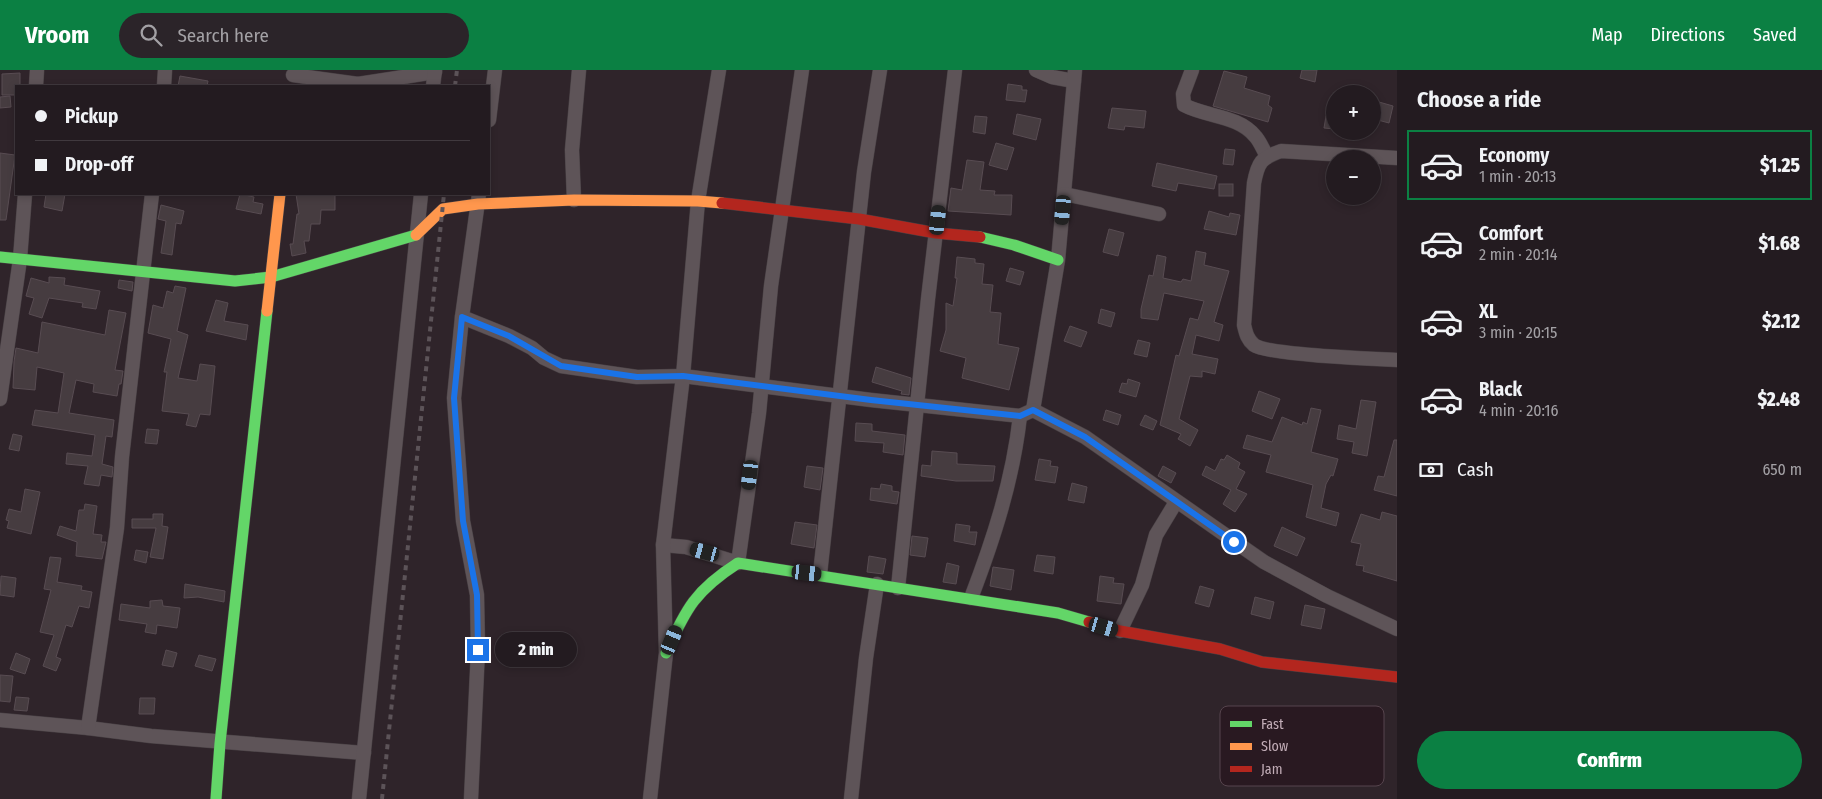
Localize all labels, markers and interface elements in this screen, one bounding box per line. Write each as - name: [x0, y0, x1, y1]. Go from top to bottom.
- search box: [119, 13, 469, 58]
- text: Vroom: [25, 21, 89, 49]
- icon: search: [137, 21, 165, 49]
- text: Search here: [177, 24, 269, 47]
- text: Map: [1591, 24, 1623, 46]
- text: Directions: [1651, 24, 1725, 46]
- text: Saved: [1753, 24, 1797, 46]
- map controls: [1326, 85, 1381, 205]
- button: +: [1326, 85, 1381, 140]
- text: Choose a ride: [1417, 86, 1541, 113]
- text: Pickup: [65, 105, 118, 128]
- icon: car: [1419, 143, 1464, 188]
- text: Economy: [1479, 144, 1549, 167]
- button: −: [1326, 150, 1381, 205]
- text: Drop-off: [65, 153, 133, 176]
- text: $1.25: [1760, 154, 1800, 177]
- text: 1 min · 20:13: [1479, 167, 1556, 186]
- car: [1054, 194, 1071, 226]
- car: [928, 204, 947, 236]
- icon: car: [1419, 221, 1464, 266]
- text: Comfort: [1479, 222, 1543, 245]
- text: $1.68: [1758, 232, 1800, 255]
- text: 2 min · 20:14: [1479, 245, 1558, 264]
- icon: car: [1419, 299, 1464, 344]
- text: XL: [1479, 300, 1498, 323]
- text: $2.12: [1762, 310, 1800, 333]
- text: 3 min · 20:15: [1479, 323, 1557, 342]
- icon: car: [1419, 377, 1464, 422]
- text: Black: [1479, 378, 1522, 401]
- text: $2.48: [1757, 388, 1800, 411]
- text: 4 min · 20:16: [1479, 401, 1559, 420]
- icon: cash: [1417, 456, 1445, 484]
- text: Cash: [1457, 458, 1494, 481]
- car: [740, 459, 759, 491]
- text: 650 m: [1762, 460, 1802, 479]
- route start: [1223, 531, 1245, 553]
- car: [688, 541, 721, 563]
- car: [791, 564, 822, 582]
- car: [1087, 616, 1120, 638]
- car: [659, 623, 684, 657]
- callout: 2 min: [496, 632, 578, 668]
- route end: [467, 639, 489, 661]
- text: 2 min: [518, 640, 554, 659]
- legend: [1220, 706, 1384, 786]
- text: Fast: [1261, 716, 1284, 733]
- button: Confirm: [1417, 731, 1802, 789]
- text: Slow: [1261, 738, 1288, 755]
- text: Jam: [1261, 761, 1282, 778]

